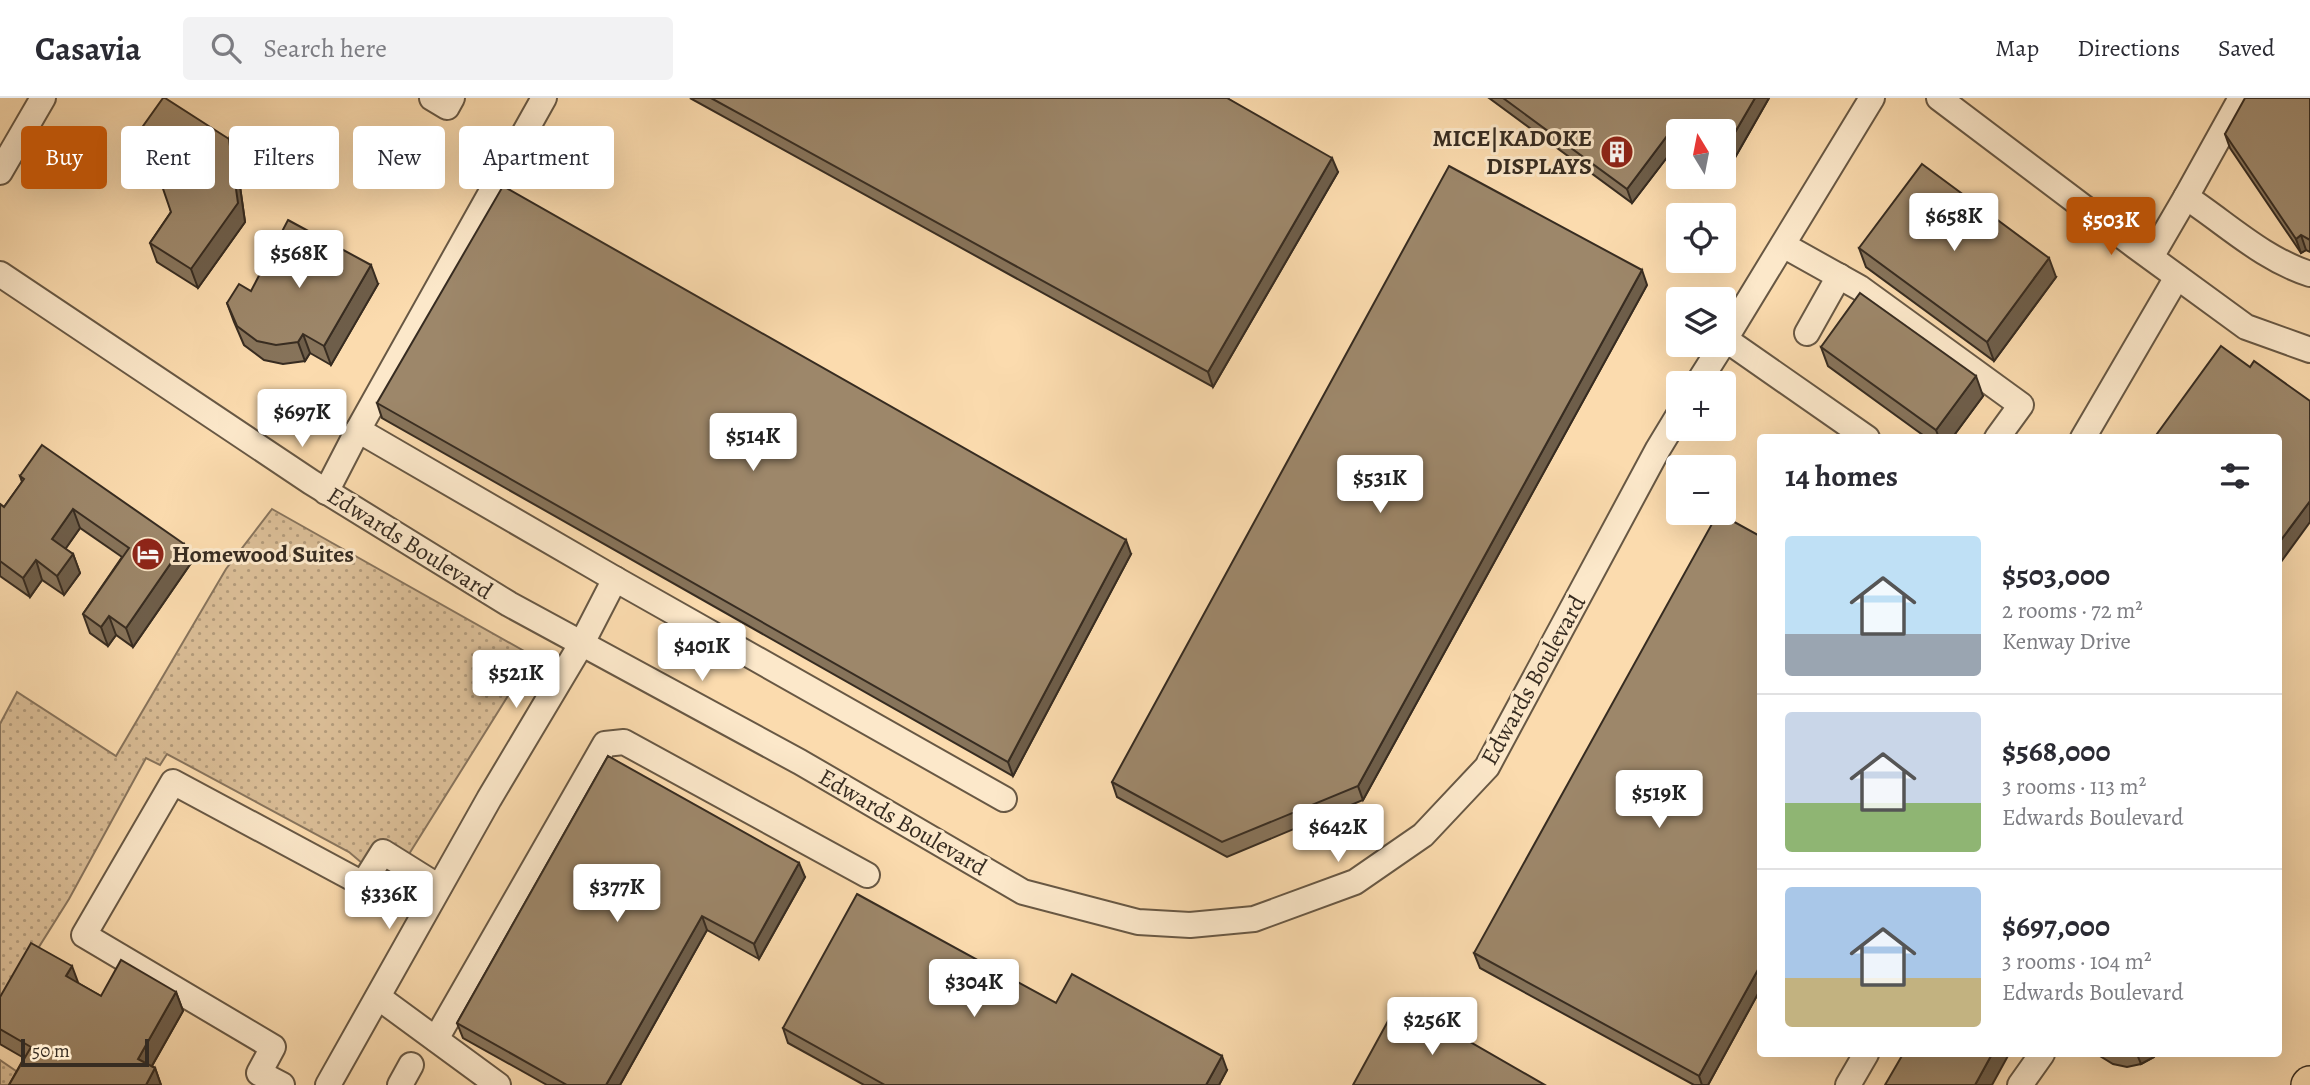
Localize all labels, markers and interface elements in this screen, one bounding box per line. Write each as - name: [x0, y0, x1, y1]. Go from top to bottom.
- search box: [183, 17, 673, 80]
- text: Casavia: [35, 26, 141, 71]
- icon: search: [207, 29, 245, 67]
- text: Search here: [263, 31, 387, 66]
- text: Map: [1995, 32, 2039, 64]
- text: Directions: [2077, 32, 2180, 64]
- text: Saved: [2218, 32, 2275, 64]
- north arrow: [1666, 119, 1736, 189]
- map controls: [1666, 119, 1736, 525]
- place label: MICE|KADOKE DISPLAYS: [1432, 122, 1592, 182]
- chip: Buy: [21, 126, 107, 189]
- chip: Rent: [121, 126, 215, 189]
- chip: Filters: [229, 126, 339, 189]
- chip: New: [353, 126, 445, 189]
- chip: Apartment: [459, 126, 614, 189]
- building icon: MICE|KADOKE DISPLAYS: [1598, 133, 1636, 171]
- pin: $658K: [1905, 194, 2003, 253]
- pin: $503K: [2062, 198, 2160, 257]
- text: $658K: [1925, 200, 1983, 231]
- button: locate: [1666, 203, 1736, 273]
- text: $503K: [2082, 204, 2140, 235]
- pin: $568K: [250, 230, 348, 290]
- text: $568K: [270, 237, 328, 268]
- button: layers: [1666, 287, 1736, 357]
- button: +: [1666, 371, 1736, 441]
- pin: $697K: [253, 390, 351, 449]
- text: $697K: [273, 396, 331, 427]
- pin: $514K: [704, 414, 802, 473]
- text: $514K: [726, 420, 780, 451]
- button: −: [1666, 455, 1736, 525]
- pin: $531K: [1331, 456, 1429, 515]
- text: 14 homes: [1785, 456, 1898, 496]
- icon: filters: [2216, 457, 2254, 495]
- text: $531K: [1353, 462, 1407, 493]
- street label: Edwards Boulevard: [321, 479, 499, 607]
- hotel icon: Homewood Suites: [129, 535, 167, 573]
- place label: Homewood Suites: [172, 538, 354, 570]
- text: $503,000: [2002, 555, 2110, 595]
- icon: home: [1841, 564, 1925, 648]
- street label: Edwards Boulevard: [1473, 589, 1593, 771]
- text: 2 rooms · 72 m²: [2002, 595, 2143, 626]
- pin: $401K: [653, 624, 751, 683]
- text: Kenway Drive: [2002, 626, 2131, 657]
- text: $401K: [674, 630, 730, 661]
- pin: $521K: [467, 650, 565, 710]
- text: $521K: [489, 657, 544, 688]
- text: $568,000: [2002, 731, 2111, 771]
- icon: home: [1841, 740, 1925, 824]
- street label: Edwards Boulevard: [813, 761, 993, 883]
- pin: $519K: [1610, 770, 1708, 830]
- text: 3 rooms · 113 m²: [2002, 771, 2146, 802]
- text: $519K: [1632, 777, 1686, 808]
- text: Edwards Boulevard: [2002, 802, 2184, 833]
- pin: $642K: [1289, 804, 1387, 864]
- text: $642K: [1309, 811, 1367, 842]
- pin: $377K: [568, 864, 666, 924]
- text: $377K: [589, 871, 645, 902]
- pin: $336K: [340, 872, 438, 931]
- text: $336K: [361, 878, 417, 909]
- text: $697,000: [2002, 906, 2110, 946]
- icon: home: [1841, 915, 1925, 999]
- text: 3 rooms · 104 m²: [2002, 946, 2151, 977]
- pin: $304K: [925, 960, 1023, 1019]
- text: $304K: [945, 966, 1003, 997]
- text: Edwards Boulevard: [2002, 977, 2184, 1008]
- pin: $256K: [1383, 998, 1481, 1057]
- text: $256K: [1403, 1004, 1461, 1035]
- scale bar: [21, 1036, 149, 1068]
- text: 50 m: [32, 1038, 70, 1064]

